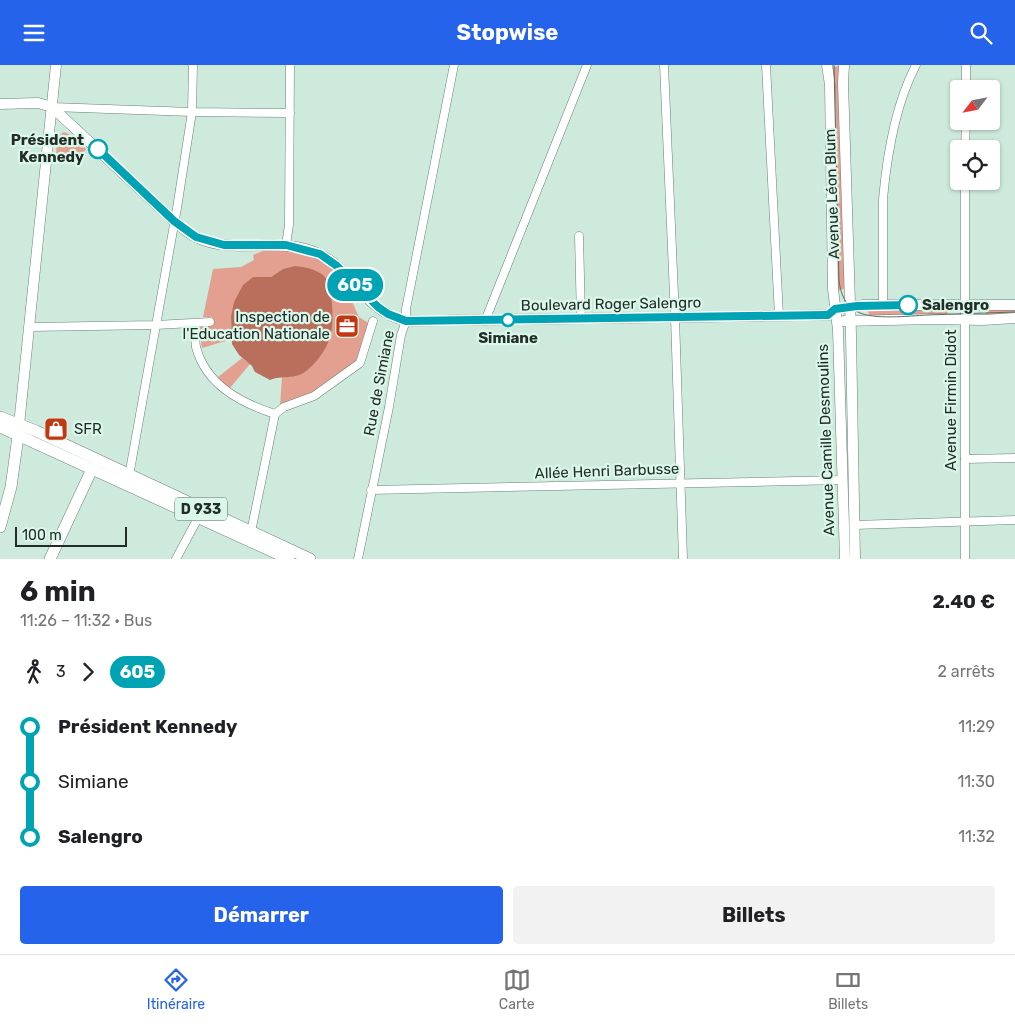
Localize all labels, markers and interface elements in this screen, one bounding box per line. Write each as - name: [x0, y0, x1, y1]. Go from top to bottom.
- icon: menu: [20, 19, 48, 47]
- text: Stopwise: [457, 19, 558, 46]
- icon: search: [967, 19, 995, 47]
- north arrow: [950, 80, 1000, 130]
- map controls: [950, 80, 1000, 190]
- street label: Avenue Léon Blum: [821, 129, 843, 259]
- place label: Président Kennedy: [11, 131, 84, 166]
- marker: Président Kennedy: [88, 139, 108, 159]
- button: locate: [950, 140, 1000, 190]
- line badge: 605: [326, 269, 384, 301]
- text: 605: [337, 274, 373, 296]
- street label: Boulevard Roger Salengro: [521, 293, 701, 315]
- marker: Salengro: [898, 295, 918, 315]
- place label: Salengro: [922, 296, 989, 314]
- place label: Inspection de l'Education Nationale: [183, 308, 330, 343]
- office icon: Inspection de l'Education Nationale: [334, 313, 360, 339]
- marker: Simiane: [501, 313, 515, 327]
- street label: Rue de Simiane: [360, 328, 398, 438]
- place label: Simiane: [478, 329, 538, 347]
- street label: Avenue Firmin Didot: [942, 329, 960, 471]
- street label: Avenue Camille Desmoulins: [814, 343, 838, 536]
- shop icon: SFR: [43, 416, 69, 442]
- place label: SFR: [74, 420, 102, 438]
- street label: Allée Henri Barbusse: [534, 459, 680, 483]
- road number: D 933: [175, 497, 227, 521]
- scale bar: [15, 524, 128, 547]
- text: 100 m: [22, 527, 62, 544]
- text: 6 min: [20, 575, 96, 608]
- text: 2.40 €: [933, 590, 995, 613]
- text: 11:26 – 11:32 · Bus: [20, 611, 152, 630]
- icon: walk: [20, 658, 48, 686]
- icon: forward: [74, 658, 102, 686]
- text: 605: [120, 661, 155, 683]
- text: 3: [56, 662, 66, 681]
- text: 2 arrêts: [938, 662, 995, 681]
- text: Président Kennedy: [58, 715, 237, 738]
- text: 11:29: [958, 717, 995, 736]
- text: Simiane: [58, 770, 129, 793]
- text: 11:30: [957, 772, 995, 791]
- text: Salengro: [58, 825, 143, 848]
- text: 11:32: [958, 827, 995, 846]
- button: Démarrer: [20, 886, 503, 944]
- button: Billets: [513, 886, 995, 944]
- tab: Itinéraire: [147, 966, 205, 1013]
- tab: Carte: [499, 966, 535, 1013]
- tab: Billets: [828, 966, 868, 1013]

